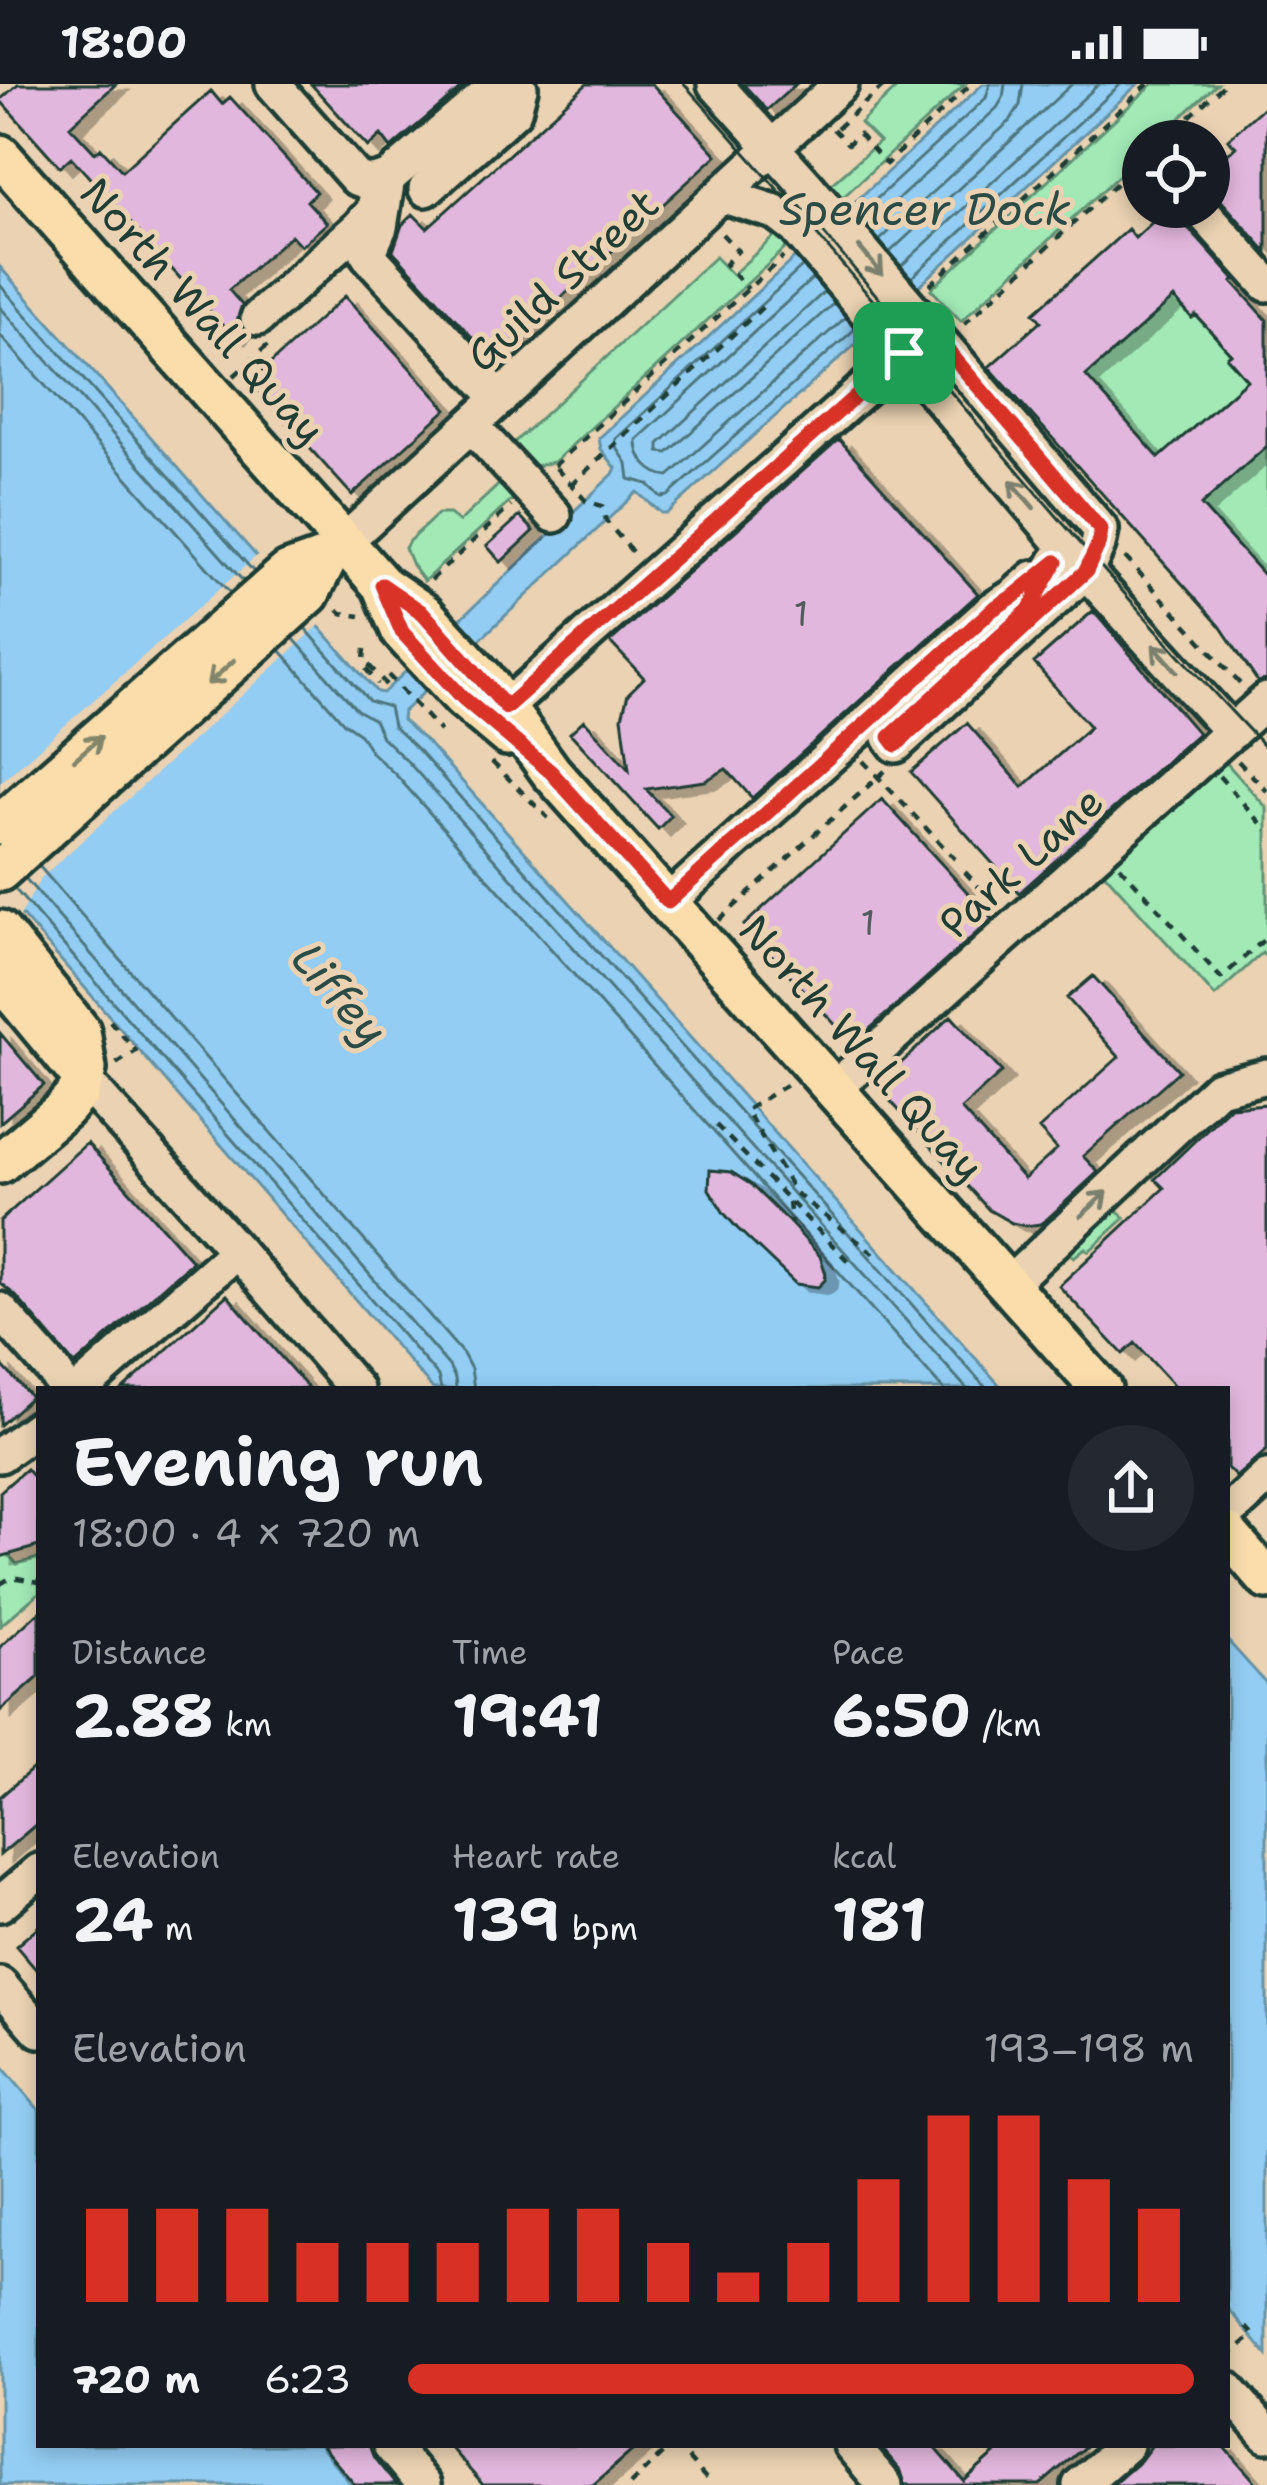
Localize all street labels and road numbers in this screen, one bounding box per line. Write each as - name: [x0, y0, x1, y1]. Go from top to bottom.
- street label: North Wall Quay: [68, 165, 338, 457]
- street label: Guild Street: [454, 176, 670, 384]
- street label: Park Lane: [927, 773, 1115, 951]
- street label: North Wall Quay: [727, 902, 997, 1194]

